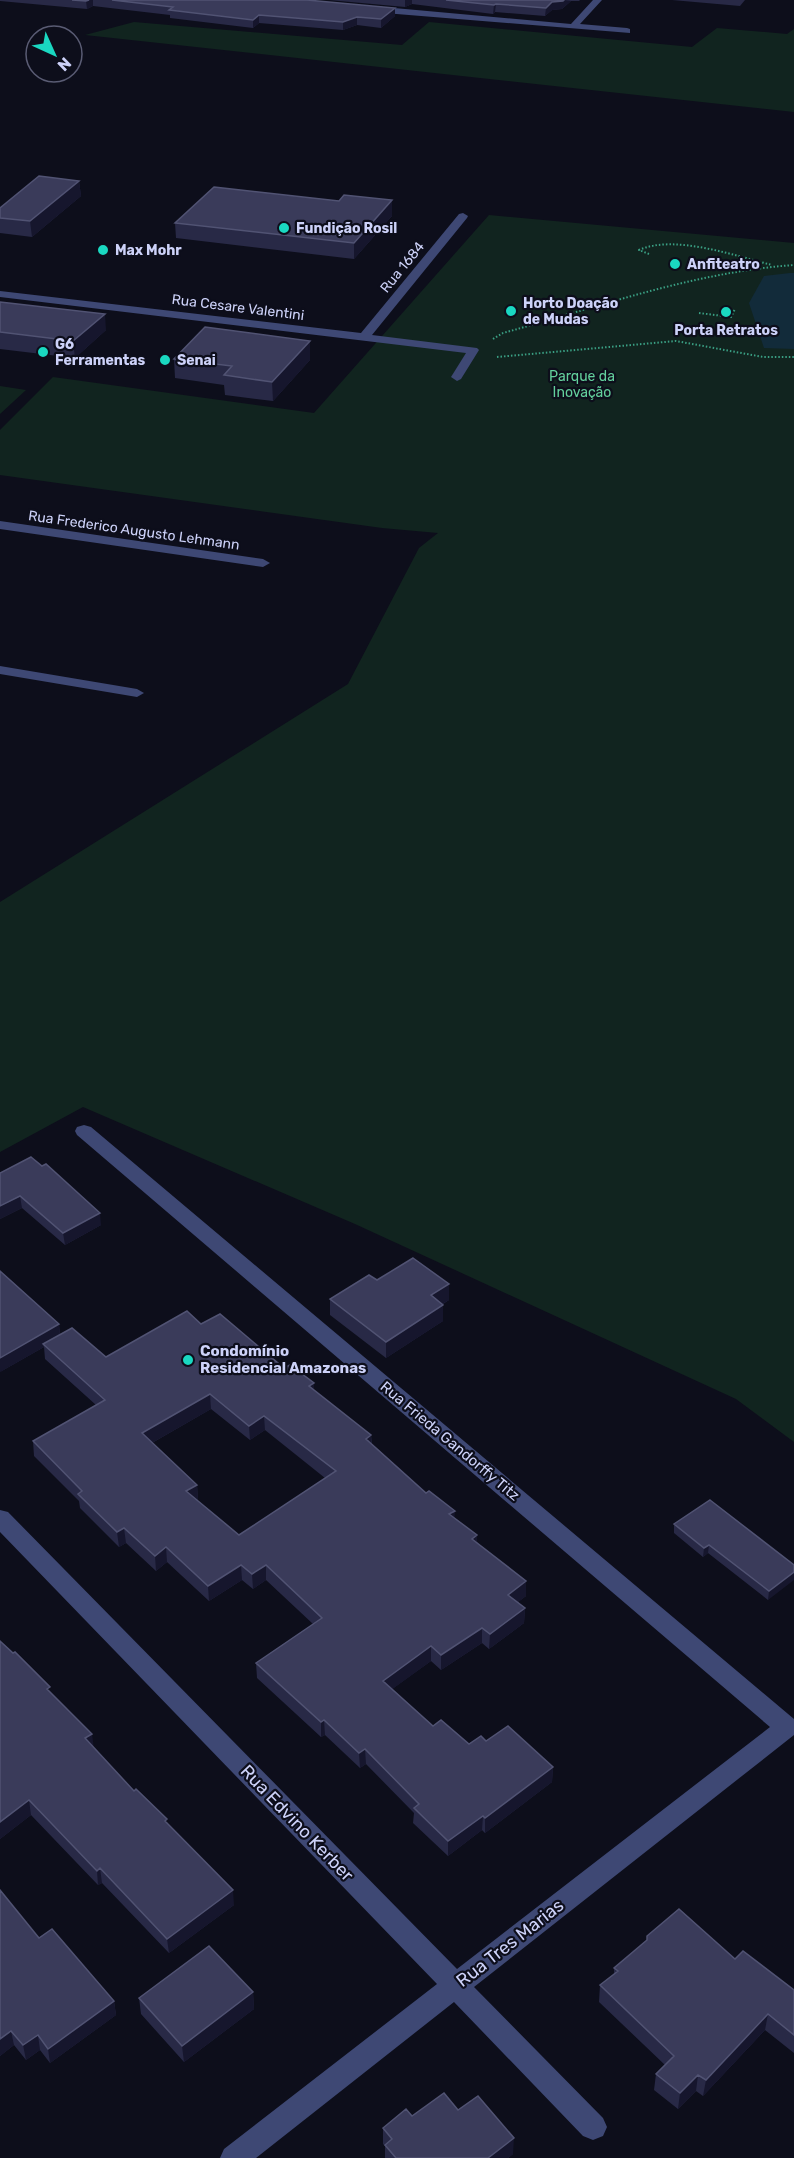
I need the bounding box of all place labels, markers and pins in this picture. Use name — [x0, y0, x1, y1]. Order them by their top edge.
place label: Fundição Rosil — [296, 220, 397, 237]
marker: Fundição Rosil — [277, 221, 291, 235]
place label: Max Mohr — [115, 242, 182, 259]
marker: Max Mohr — [96, 243, 110, 257]
place label: Anfiteatro — [687, 256, 760, 273]
marker: Anfiteatro — [668, 257, 682, 271]
place label: Horto Doação de Mudas — [523, 295, 618, 328]
marker: Horto Doação de Mudas — [504, 304, 518, 318]
marker: Porta Retratos — [719, 305, 733, 319]
place label: Porta Retratos — [674, 322, 778, 339]
place label: G6 Ferramentas — [55, 336, 146, 369]
marker: G6 Ferramentas — [36, 345, 50, 359]
place label: Senai — [177, 352, 216, 369]
marker: Senai — [158, 353, 172, 367]
place label: Condomínio Residencial Amazonas — [200, 1342, 366, 1377]
marker: Condomínio Residencial Amazonas — [181, 1353, 195, 1367]

